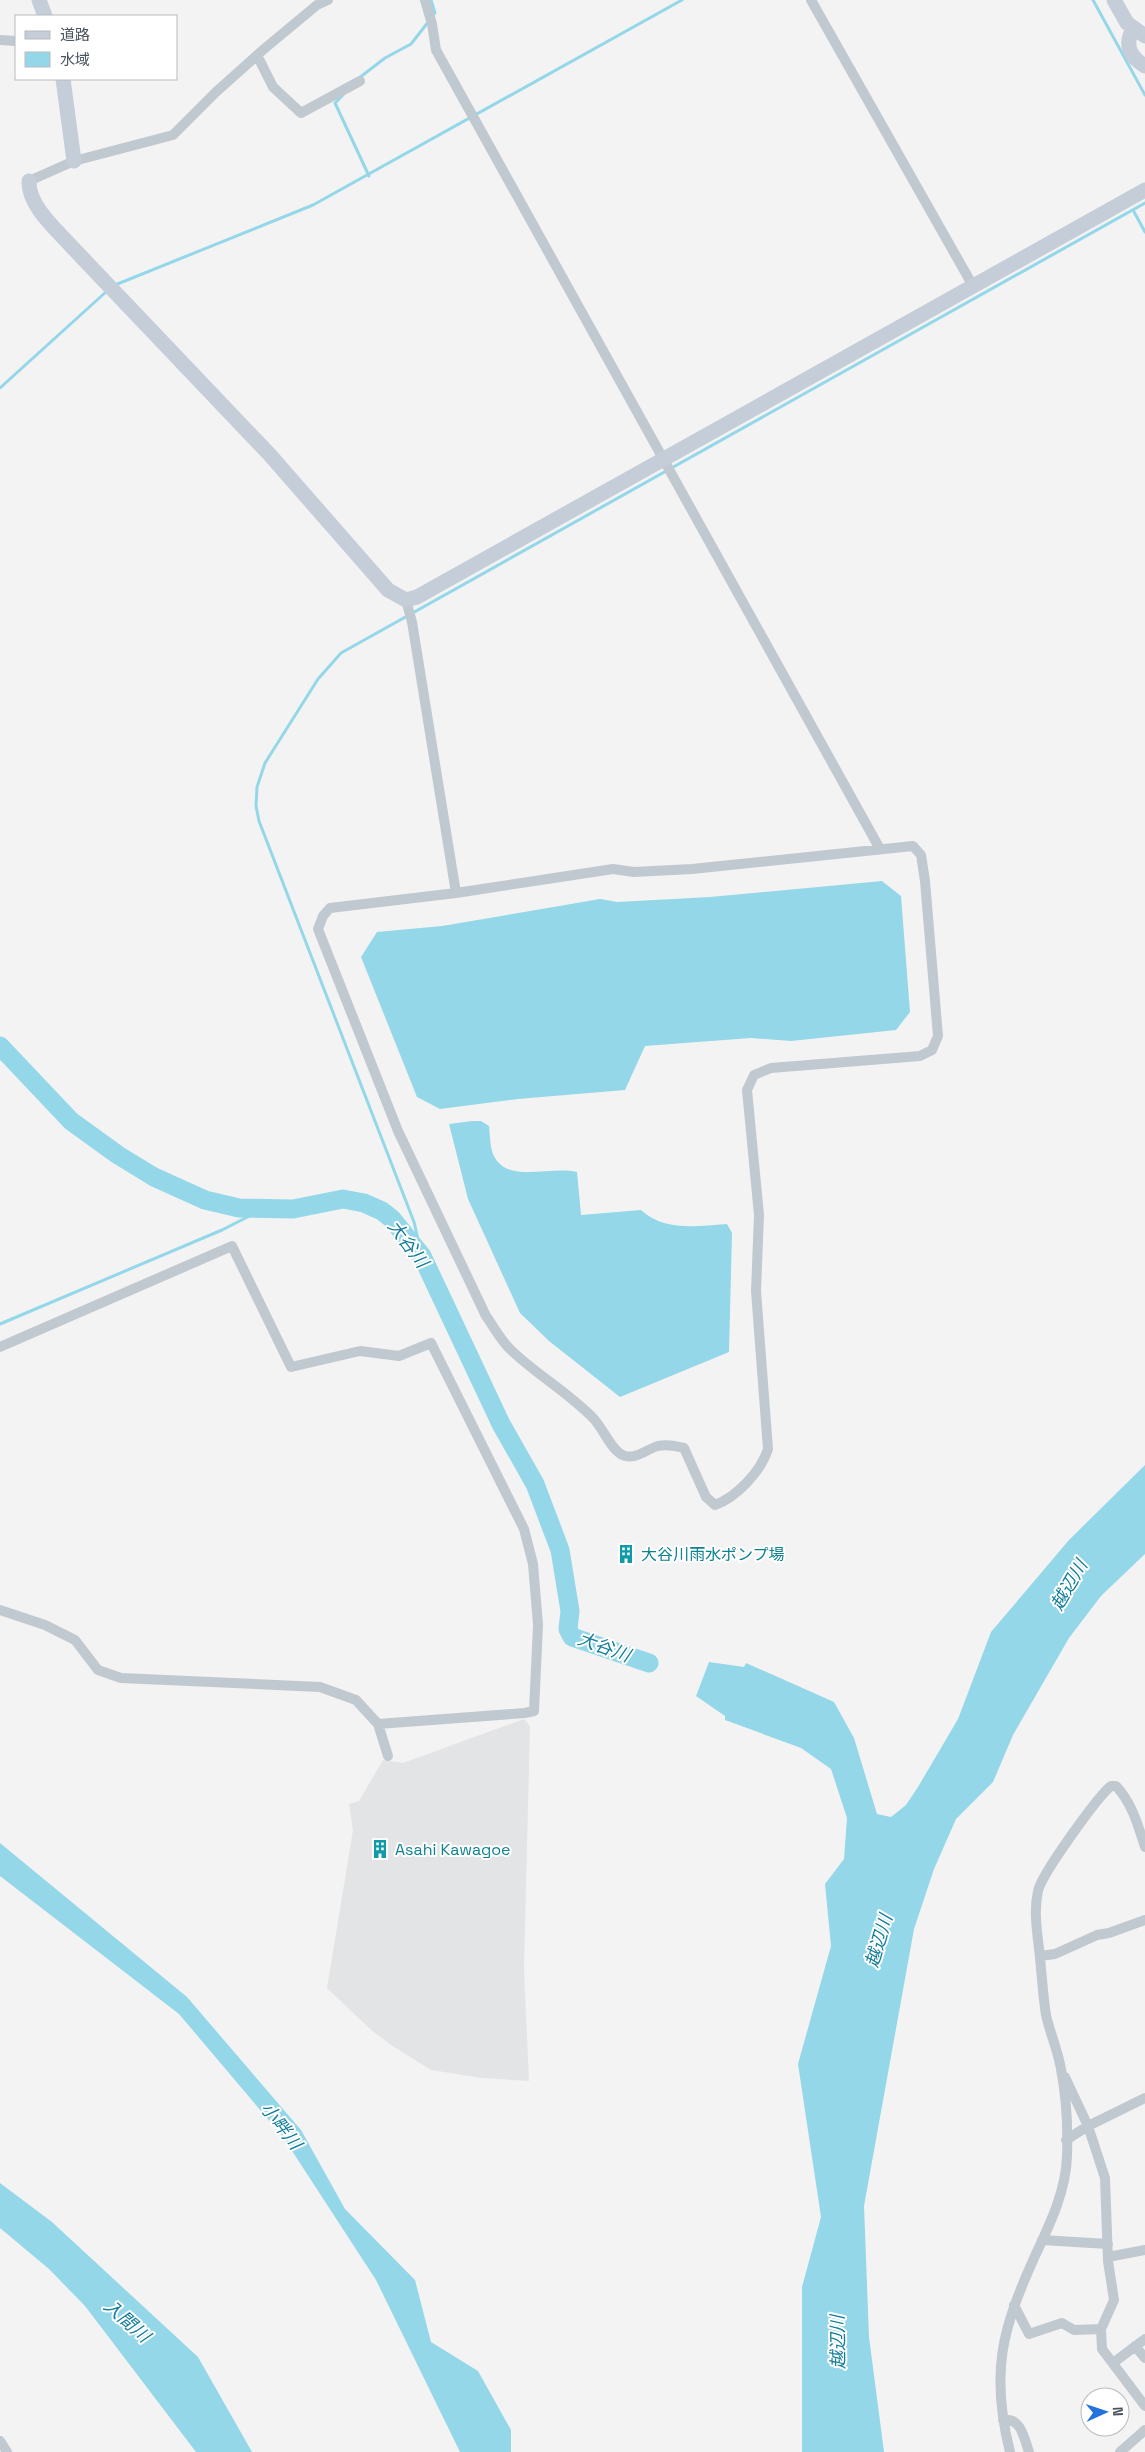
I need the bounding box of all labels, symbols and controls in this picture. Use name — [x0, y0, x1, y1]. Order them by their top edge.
legend — [15, 15, 178, 80]
text: 道路 — [60, 25, 90, 44]
text: 水域 — [60, 50, 90, 69]
water label: 大谷川 — [383, 1215, 435, 1274]
building icon: 大谷川雨水ポンプ場 — [615, 1543, 637, 1565]
place label: 大谷川雨水ポンプ場 — [641, 1544, 785, 1565]
water label: 越辺川 — [1045, 1554, 1093, 1614]
water label: 大谷川 — [575, 1626, 635, 1667]
building icon: Asahi Kawagoe — [369, 1838, 391, 1860]
place label: Asahi Kawagoe — [395, 1839, 511, 1860]
water label: 越辺川 — [860, 1910, 898, 1970]
water label: 小畔川 — [256, 2097, 308, 2156]
water label: 入間川 — [99, 2294, 157, 2348]
water label: 越辺川 — [825, 2313, 849, 2369]
north arrow — [1080, 2387, 1130, 2437]
text: N — [1109, 2406, 1127, 2416]

